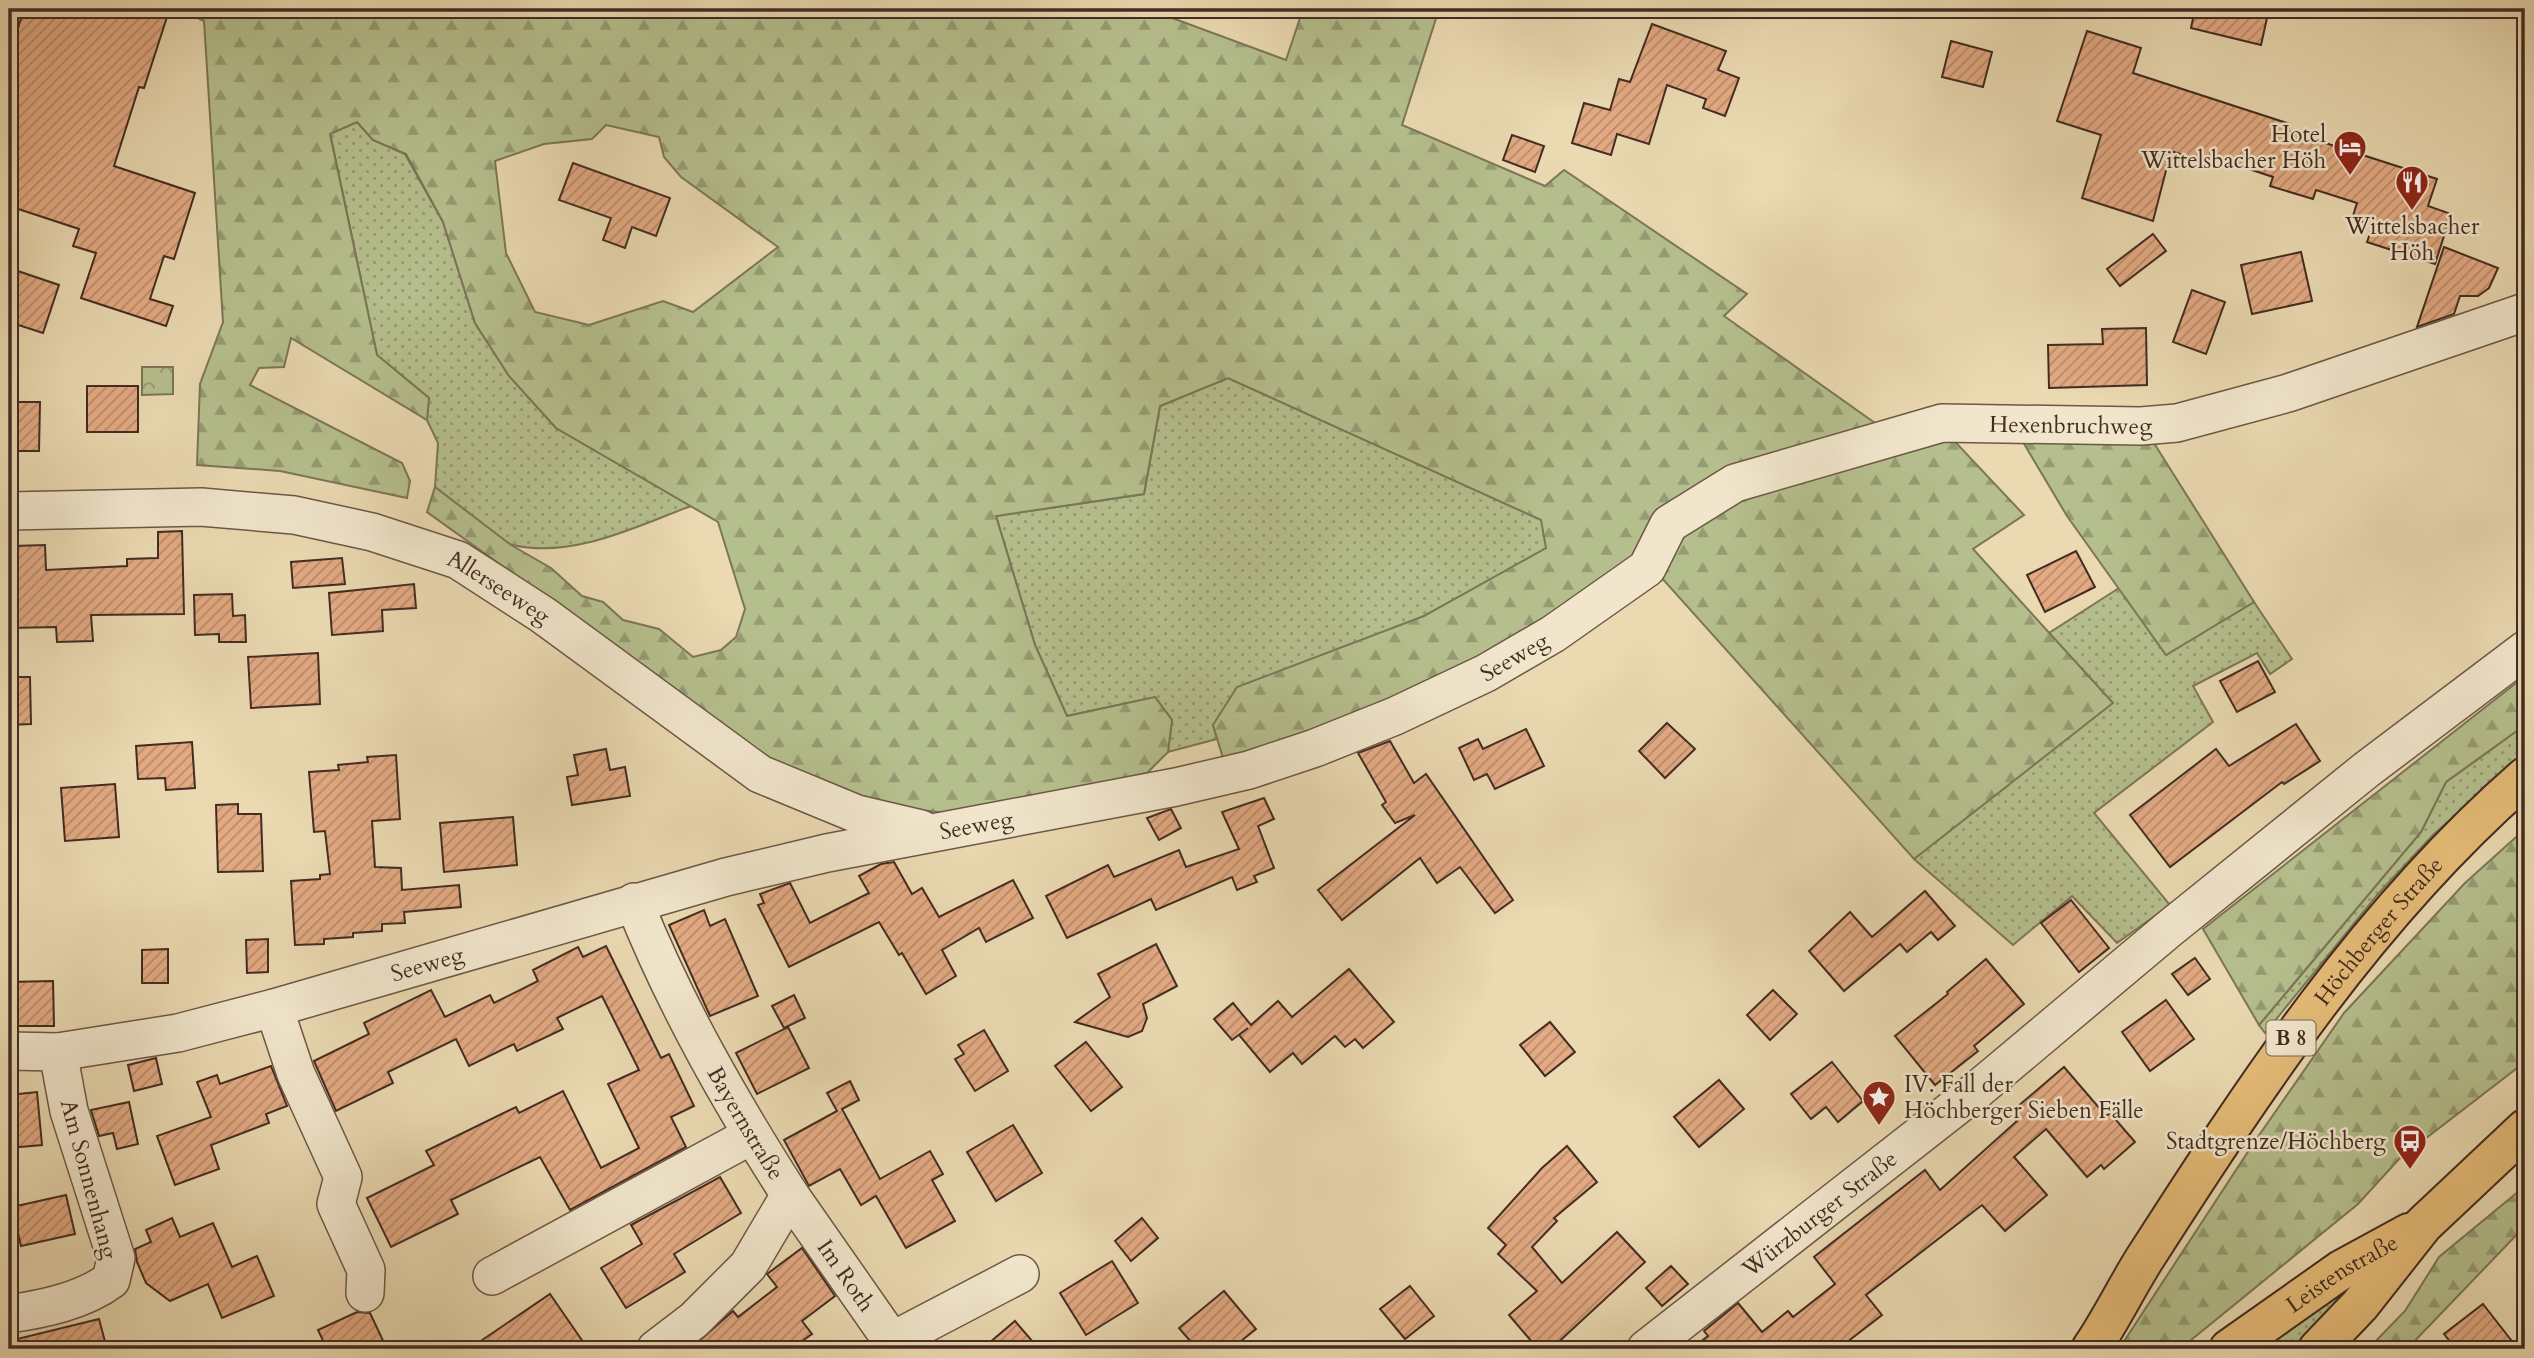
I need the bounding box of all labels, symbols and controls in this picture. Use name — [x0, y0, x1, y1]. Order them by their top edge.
place label: Hotel Wittelsbacher Höh — [2140, 119, 2326, 176]
hotel icon: Hotel Wittelsbacher Höh — [2331, 128, 2369, 177]
restaurant icon: Wittelsbacher Höh — [2393, 163, 2431, 212]
place label: Wittelsbacher Höh — [2344, 211, 2480, 268]
street label: Hexenbruchweg — [1989, 408, 2153, 442]
street label: Allerseeweg — [443, 542, 556, 631]
street label: Seeweg — [1474, 625, 1554, 689]
street label: Seeweg — [937, 803, 1016, 847]
street label: Höchberger Straße — [2307, 850, 2450, 1012]
street label: Seeweg — [387, 938, 467, 989]
road number: B 8 — [2266, 1020, 2316, 1056]
street label: Bayernstraße — [700, 1061, 792, 1186]
place label: IV. Fall der Höchberger Sieben Fälle — [1904, 1069, 2144, 1126]
place icon: IV. Fall der Höchberger Sieben Fälle — [1860, 1078, 1898, 1127]
street label: Am Sonnenhang — [53, 1096, 125, 1262]
bus stop icon: Stadtgrenze/Höchberg — [2391, 1122, 2429, 1171]
place label: Stadtgrenze/Höchberg — [2166, 1126, 2386, 1157]
street label: Würzburger Straße — [1734, 1143, 1903, 1285]
street label: Leistenstraße — [2279, 1227, 2403, 1320]
street label: Im Roth — [810, 1233, 882, 1318]

